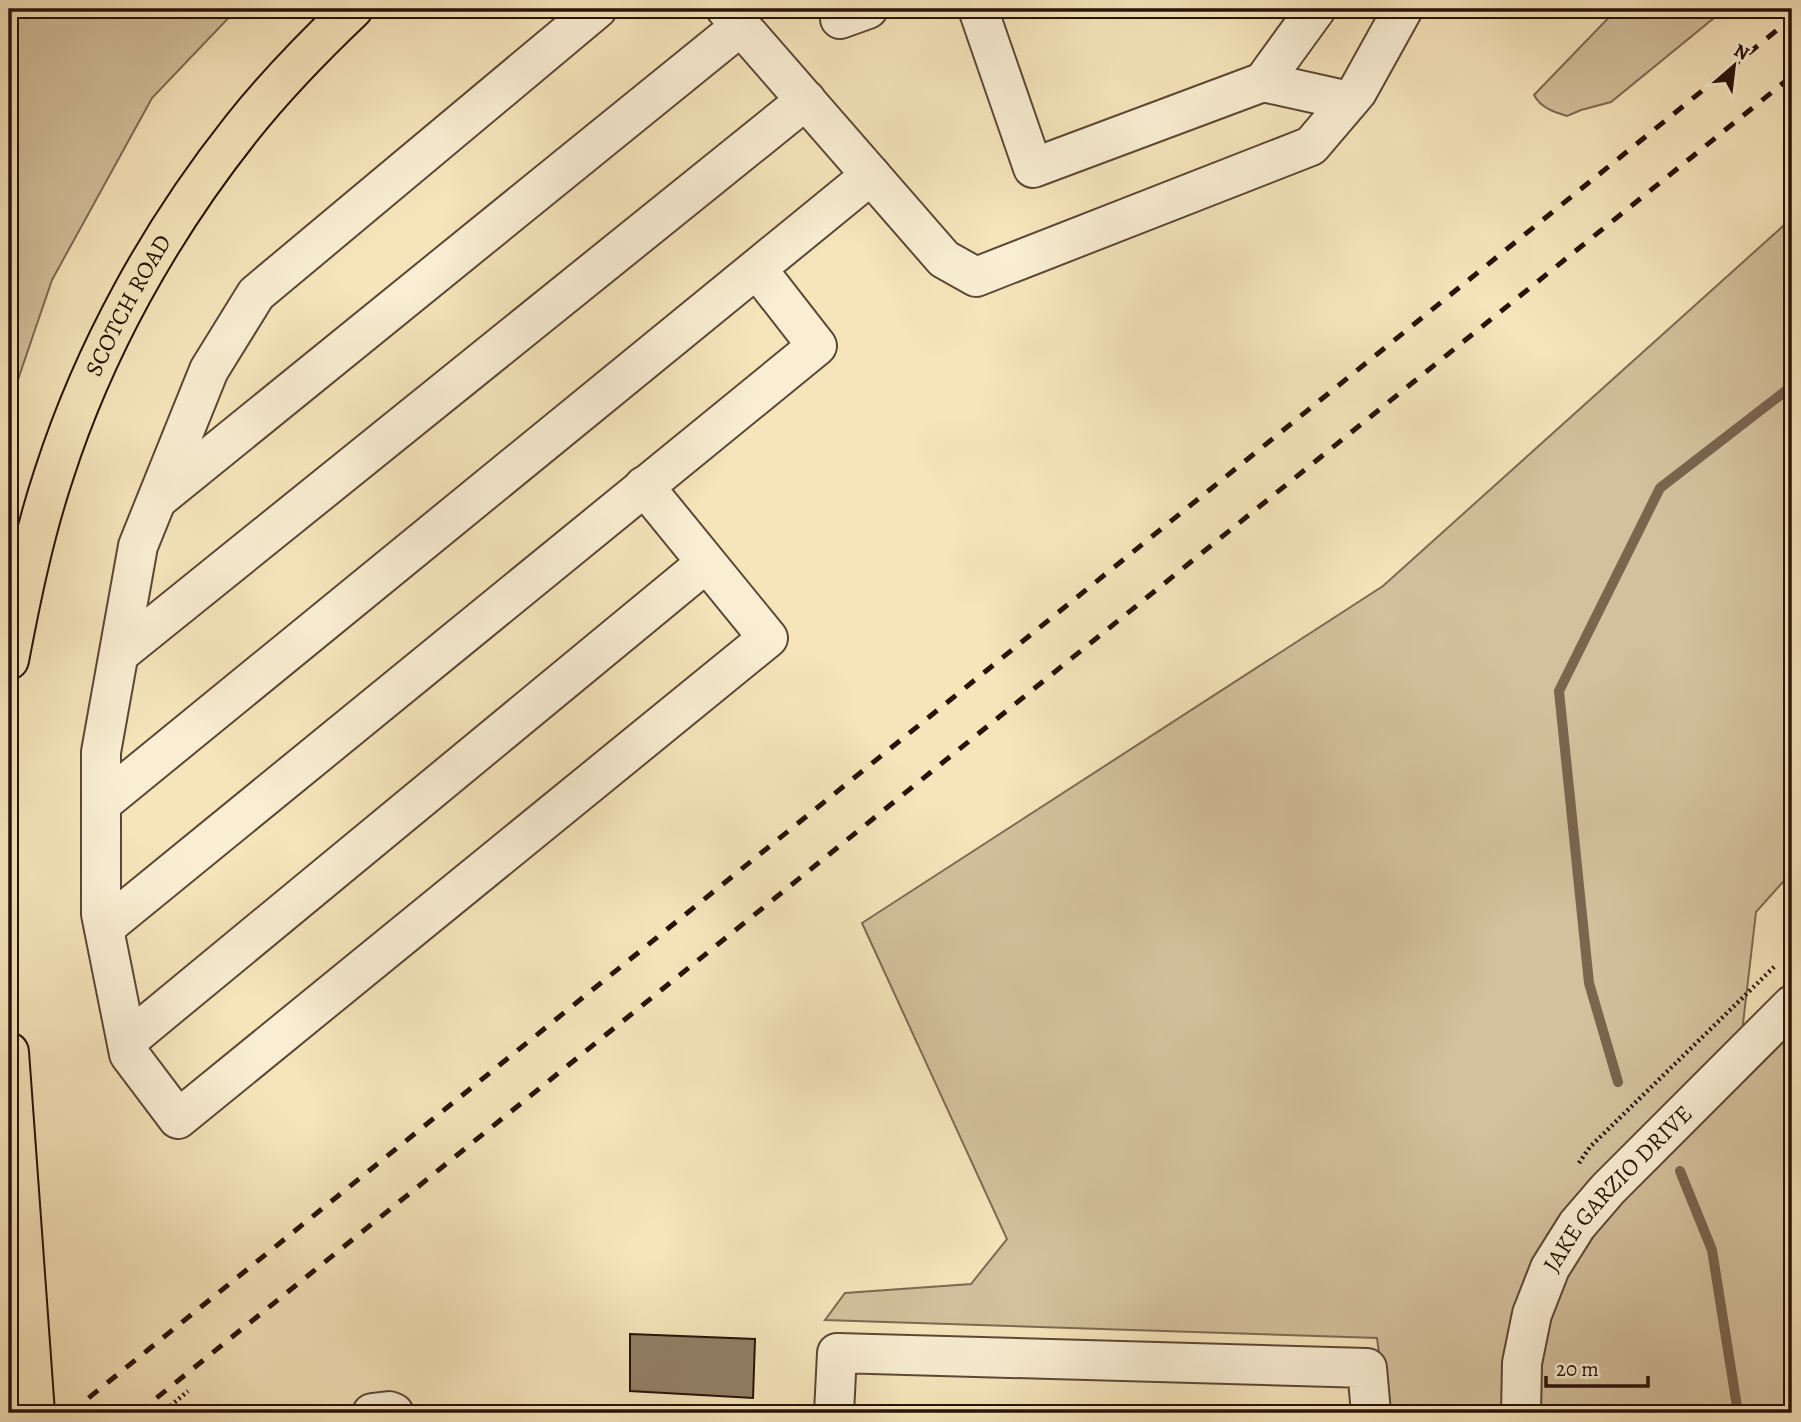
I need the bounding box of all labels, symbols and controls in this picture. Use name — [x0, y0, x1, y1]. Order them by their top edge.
north arrow — [1700, 32, 1770, 102]
text: N — [1729, 37, 1754, 67]
street label: SCOTCH ROAD — [77, 228, 179, 381]
street label: JAKE GARZIO DRIVE — [1535, 1098, 1699, 1278]
scale bar — [1546, 1345, 1647, 1389]
text: 20 m — [1556, 1355, 1599, 1383]

